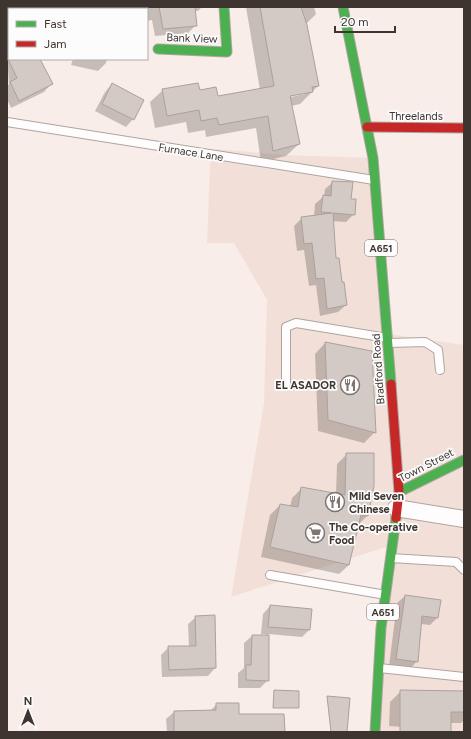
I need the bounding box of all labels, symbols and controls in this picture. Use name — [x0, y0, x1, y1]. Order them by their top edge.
legend — [8, 8, 148, 60]
scale bar — [335, 8, 395, 34]
text: 20 m — [341, 15, 369, 29]
text: Fast — [44, 17, 67, 31]
street label: Bank View — [166, 31, 218, 46]
text: Jam — [44, 37, 67, 51]
street label: Threelands — [389, 110, 443, 123]
street label: Furnace Lane — [157, 141, 224, 164]
road number: A651 — [365, 240, 397, 256]
street label: Bradford Road — [370, 333, 387, 405]
restaurant icon: EL ASADOR — [339, 374, 361, 396]
place label: EL ASADOR — [275, 379, 336, 392]
street label: Town Street — [397, 446, 456, 485]
place label: Mild Seven Chinese — [349, 490, 404, 516]
restaurant icon: Mild Seven Chinese — [324, 491, 346, 513]
place label: The Co-operative Food — [329, 521, 418, 547]
supermarket icon: The Co-operative Food — [304, 522, 326, 544]
road number: A651 — [367, 604, 399, 620]
north arrow — [8, 691, 48, 731]
text: N — [24, 695, 32, 708]

